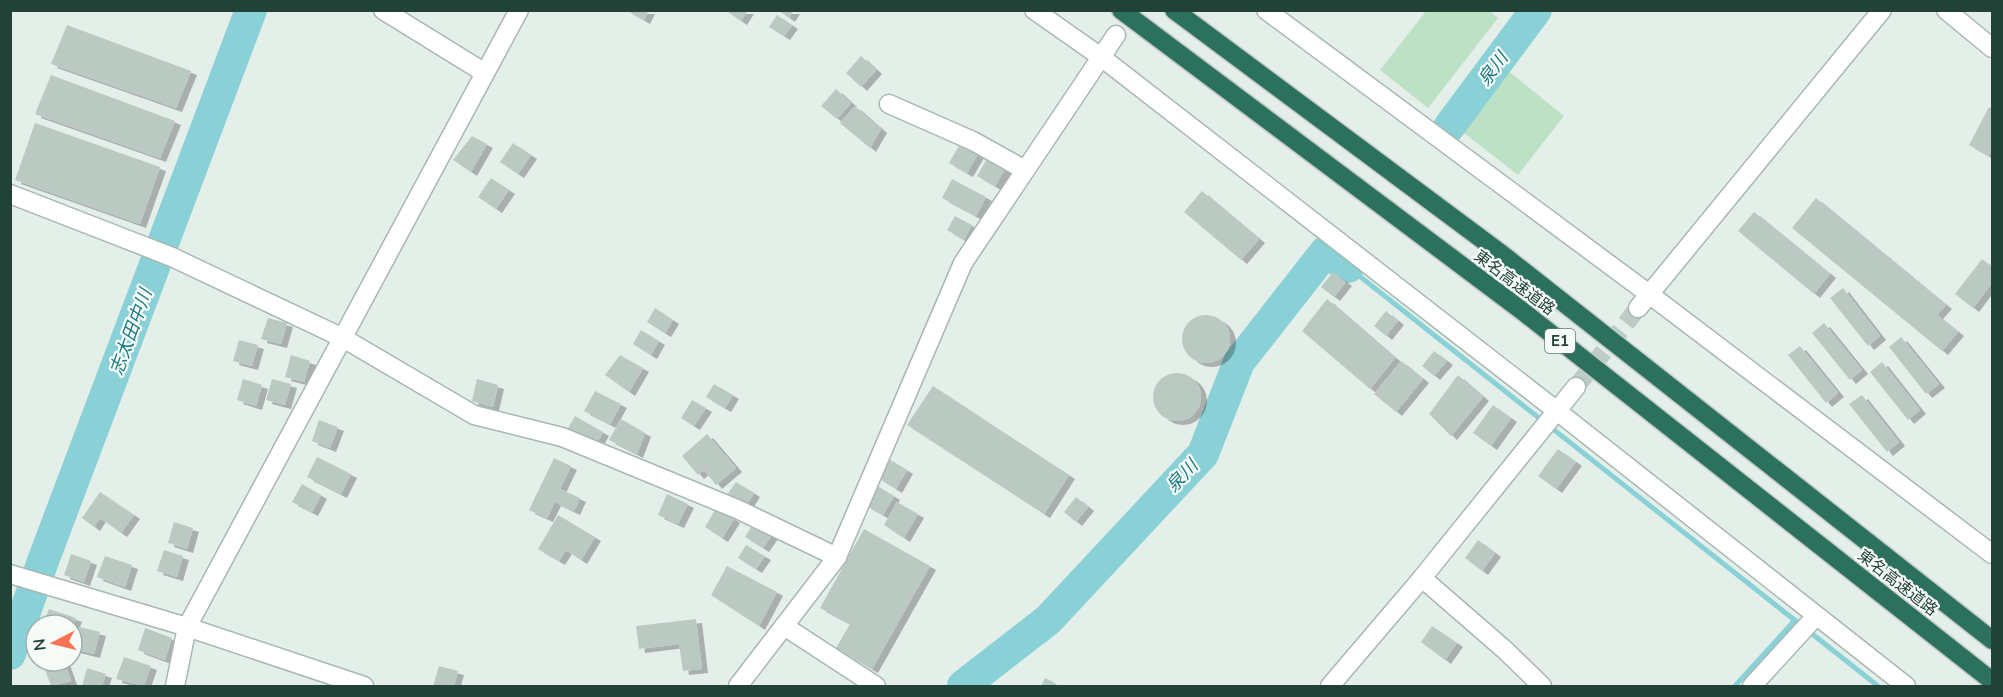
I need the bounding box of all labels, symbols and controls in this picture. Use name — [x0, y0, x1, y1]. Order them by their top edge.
water label: 泉川 — [1473, 46, 1515, 91]
street label: 東名高速道路 — [1469, 245, 1559, 320]
water label: 志太田中川 — [104, 284, 158, 378]
road number: E1 — [1545, 329, 1575, 353]
water label: 泉川 — [1161, 453, 1204, 497]
street label: 東名高速道路 — [1853, 545, 1942, 621]
north arrow — [24, 613, 84, 673]
text: N — [28, 637, 52, 652]

